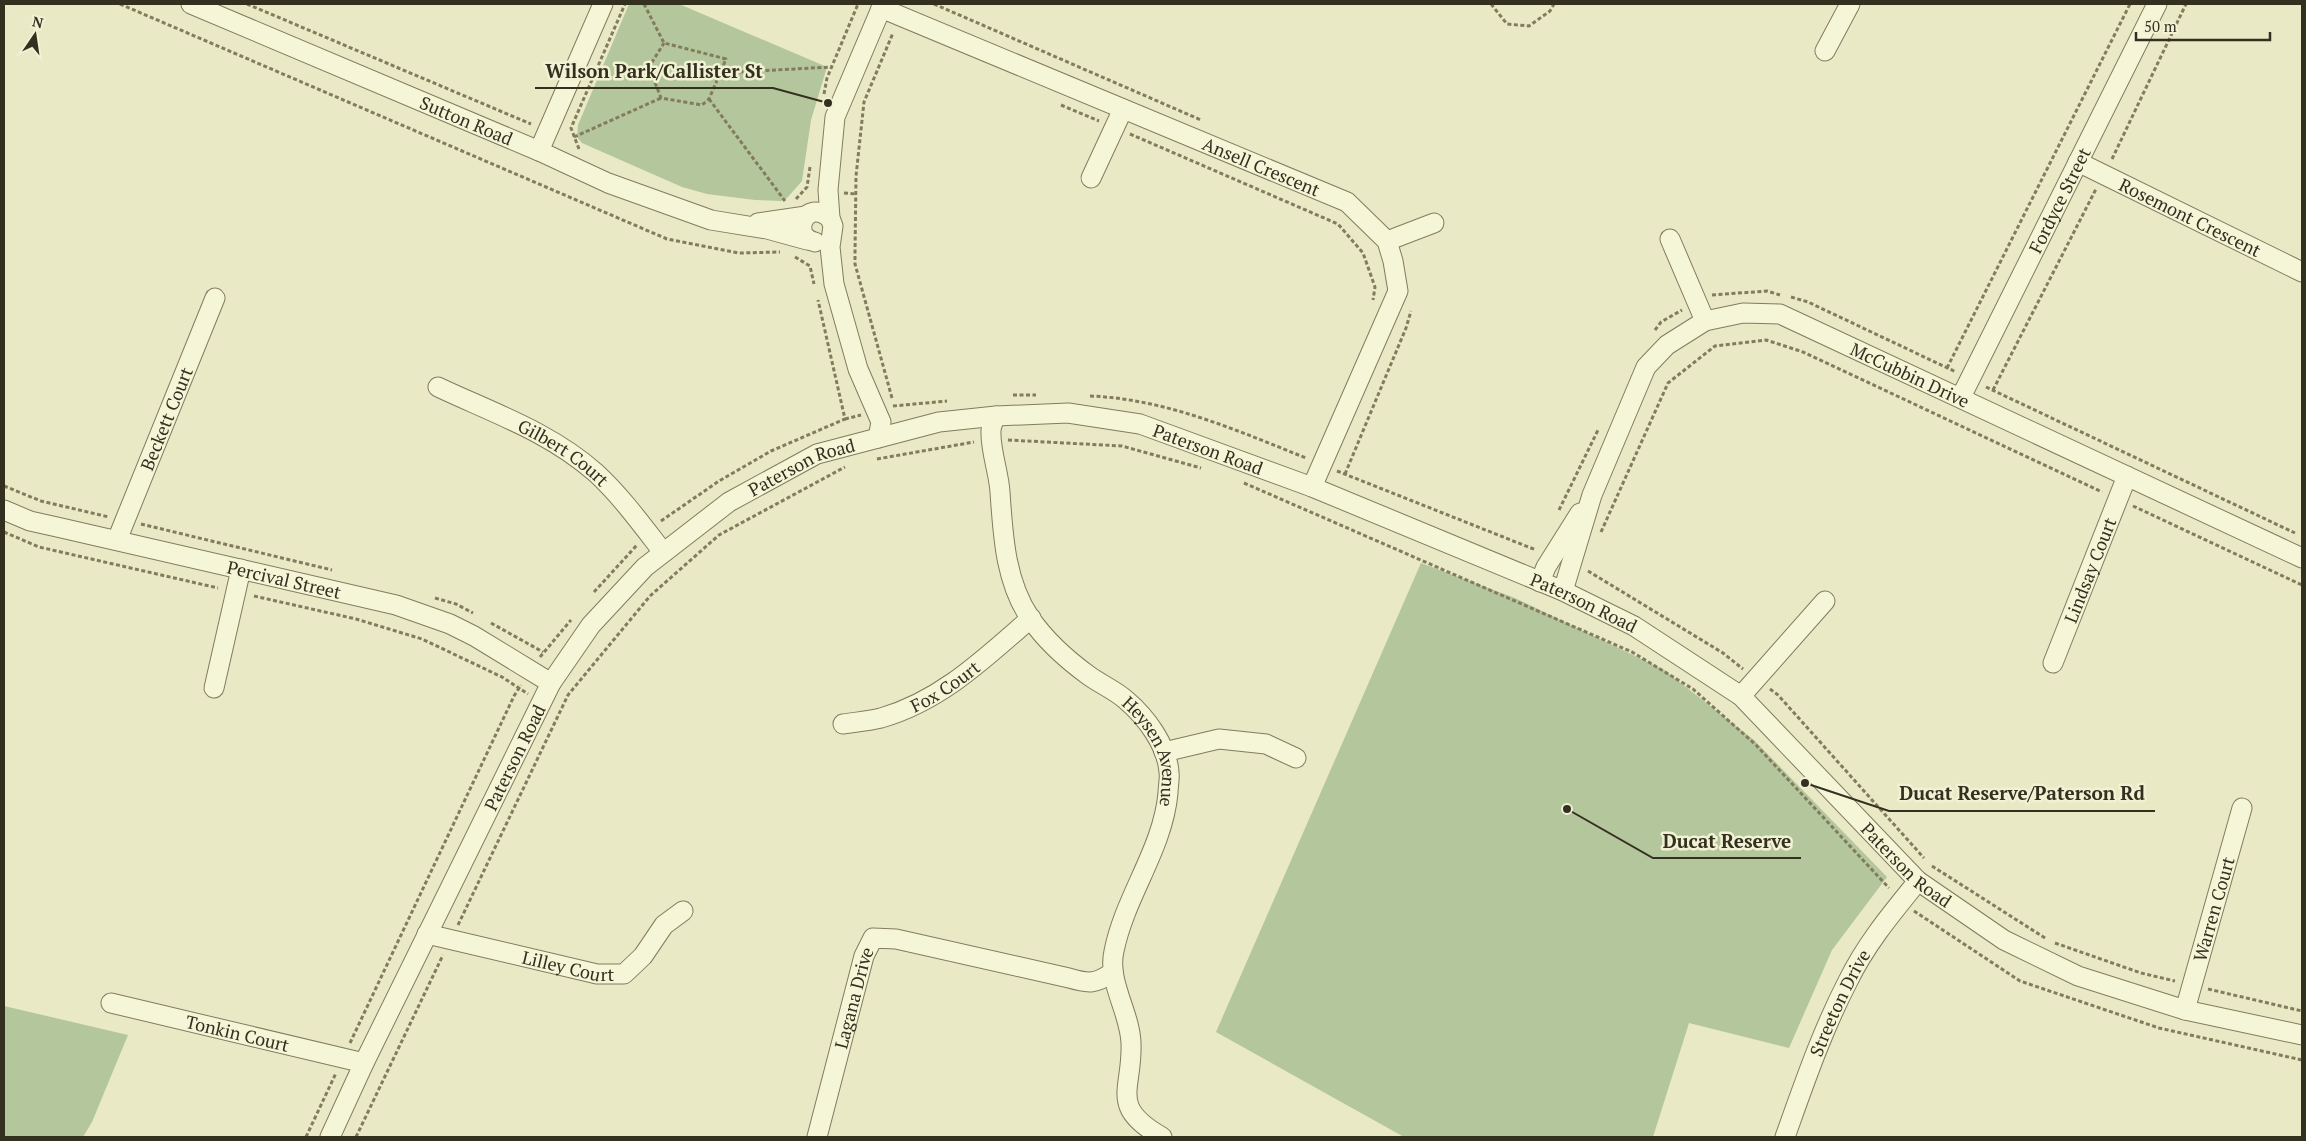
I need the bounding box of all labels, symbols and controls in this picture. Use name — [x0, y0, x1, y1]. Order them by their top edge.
north arrow — [10, 10, 60, 60]
scale bar — [2136, 10, 2270, 42]
text: N — [31, 11, 46, 32]
text: 50 m — [2144, 16, 2177, 36]
callout: Wilson Park/Callister St — [535, 54, 773, 88]
text: Wilson Park/Callister St — [545, 58, 763, 83]
street label: Sutton Road — [416, 90, 517, 151]
street label: Ansell Crescent — [1199, 131, 1324, 202]
street label: Fordyce Street — [2023, 143, 2096, 257]
street label: Rosemont Crescent — [2115, 172, 2265, 262]
street label: McCubbin Drive — [1847, 337, 1974, 413]
street label: Beckett Court — [134, 363, 198, 474]
street label: Gilbert Court — [514, 413, 615, 491]
street label: Paterson Road — [1150, 418, 1266, 480]
street label: Paterson Road — [744, 433, 857, 501]
street label: Lindsay Court — [2058, 513, 2122, 626]
street label: Percival Street — [225, 555, 344, 604]
street label: Paterson Road — [1527, 567, 1641, 638]
street label: Fox Court — [906, 655, 985, 718]
street label: Heysen Avenue — [1117, 690, 1182, 809]
street label: Paterson Road — [478, 700, 551, 815]
callout: Ducat Reserve/Paterson Rd — [1889, 777, 2155, 811]
text: Ducat Reserve/Paterson Rd — [1899, 780, 2145, 805]
street label: Paterson Road — [1856, 817, 1956, 913]
callout: Ducat Reserve — [1653, 824, 1801, 858]
text: Ducat Reserve — [1663, 828, 1791, 853]
street label: Warren Court — [2187, 853, 2240, 964]
street label: Lagana Drive — [828, 942, 879, 1051]
street label: Streeton Drive — [1804, 944, 1875, 1060]
street label: Lilley Court — [520, 945, 614, 986]
street label: Tonkin Court — [183, 1009, 292, 1057]

